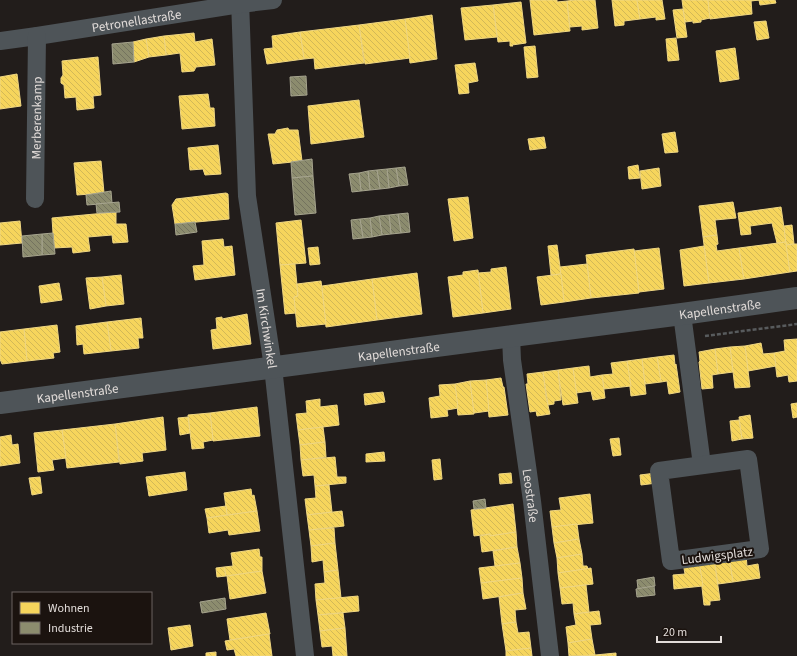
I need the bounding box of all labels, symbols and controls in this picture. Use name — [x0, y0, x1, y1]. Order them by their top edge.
street label: Petronellastraße — [91, 5, 183, 37]
street label: Merberenkamp — [27, 76, 47, 160]
street label: Im Kirchwinkel — [251, 287, 281, 370]
street label: Kapellenstraße — [678, 295, 762, 324]
street label: Kapellenstraße — [357, 338, 441, 366]
street label: Kapellenstraße — [35, 380, 119, 408]
street label: Leostraße — [518, 468, 542, 524]
street label: Ludwigsplatz — [680, 543, 754, 569]
legend — [12, 592, 152, 644]
text: Wohnen — [48, 600, 90, 617]
scale bar — [657, 618, 721, 644]
text: Industrie — [48, 620, 93, 637]
text: 20 m — [663, 624, 687, 641]

